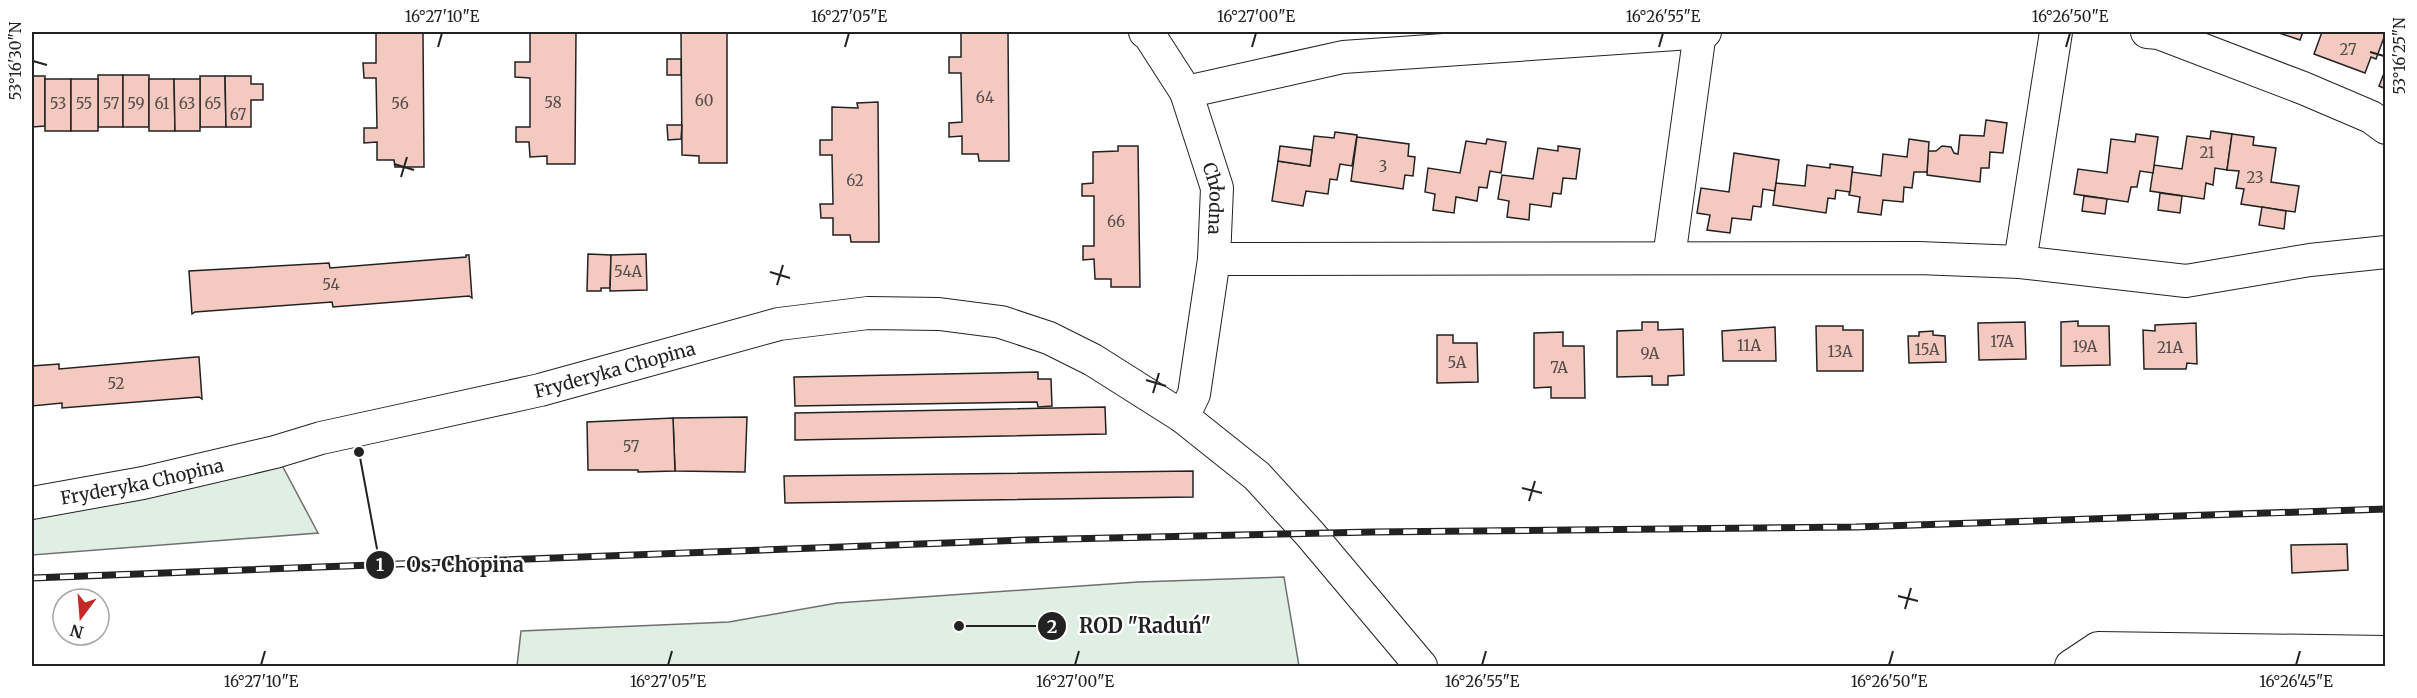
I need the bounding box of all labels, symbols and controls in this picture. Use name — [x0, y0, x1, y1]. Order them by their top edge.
text: 16°27'10"E — [405, 7, 480, 26]
text: 16°27'05"E — [811, 7, 888, 26]
text: 16°27'00"E — [1217, 7, 1295, 26]
text: 16°26'55"E — [1626, 7, 1701, 26]
text: 16°26'50"E — [2032, 7, 2109, 26]
text: 53°16'25"N — [2390, 17, 2409, 95]
text: 53°16'30"N — [6, 21, 25, 100]
house number: 27 — [2340, 40, 2357, 59]
house number: 64 — [976, 88, 994, 107]
house number: 60 — [695, 91, 713, 110]
house number: 58 — [544, 93, 562, 112]
house number: 53 — [50, 94, 66, 113]
house number: 55 — [76, 94, 92, 113]
house number: 57 — [103, 94, 120, 113]
house number: 59 — [127, 94, 145, 113]
house number: 61 — [155, 94, 170, 113]
house number: 63 — [179, 94, 195, 113]
house number: 65 — [204, 94, 222, 113]
house number: 56 — [391, 94, 409, 113]
house number: 67 — [230, 105, 247, 124]
house number: 21 — [2199, 143, 2215, 162]
house number: 3 — [1379, 157, 1387, 176]
street label: Chłodna — [1198, 159, 1229, 236]
house number: 23 — [2247, 168, 2263, 187]
house number: 62 — [846, 171, 864, 190]
house number: 66 — [1107, 212, 1125, 231]
house number: 54A — [614, 262, 642, 281]
house number: 54 — [322, 275, 340, 294]
house number: 17A — [1990, 332, 2014, 351]
street label: Fryderyka Chopina — [532, 336, 698, 402]
house number: 11A — [1737, 336, 1761, 355]
house number: 19A — [2073, 337, 2098, 356]
house number: 21A — [2157, 338, 2183, 357]
house number: 15A — [1914, 340, 1940, 359]
house number: 13A — [1827, 342, 1853, 361]
house number: 9A — [1641, 344, 1660, 363]
house number: 5A — [1448, 353, 1467, 372]
house number: 7A — [1550, 358, 1568, 377]
house number: 52 — [107, 374, 125, 393]
house number: 57 — [623, 437, 640, 456]
street label: Fryderyka Chopina — [58, 453, 226, 509]
callout: Os. Chopina — [365, 546, 536, 584]
text: Os. Chopina — [406, 552, 524, 577]
text: 1 — [376, 553, 384, 576]
north arrow — [51, 587, 111, 647]
callout: ROD "Raduń" — [1037, 607, 1223, 645]
text: ROD "Raduń" — [1079, 613, 1211, 638]
text: 2 — [1047, 615, 1057, 638]
text: N — [68, 620, 86, 643]
text: 16°27'10"E — [224, 672, 299, 691]
text: 16°27'05"E — [630, 672, 707, 691]
text: 16°27'00"E — [1036, 672, 1114, 691]
text: 16°26'55"E — [1445, 672, 1520, 691]
text: 16°26'50"E — [1851, 672, 1928, 691]
text: 16°26'45"E — [2259, 672, 2333, 691]

